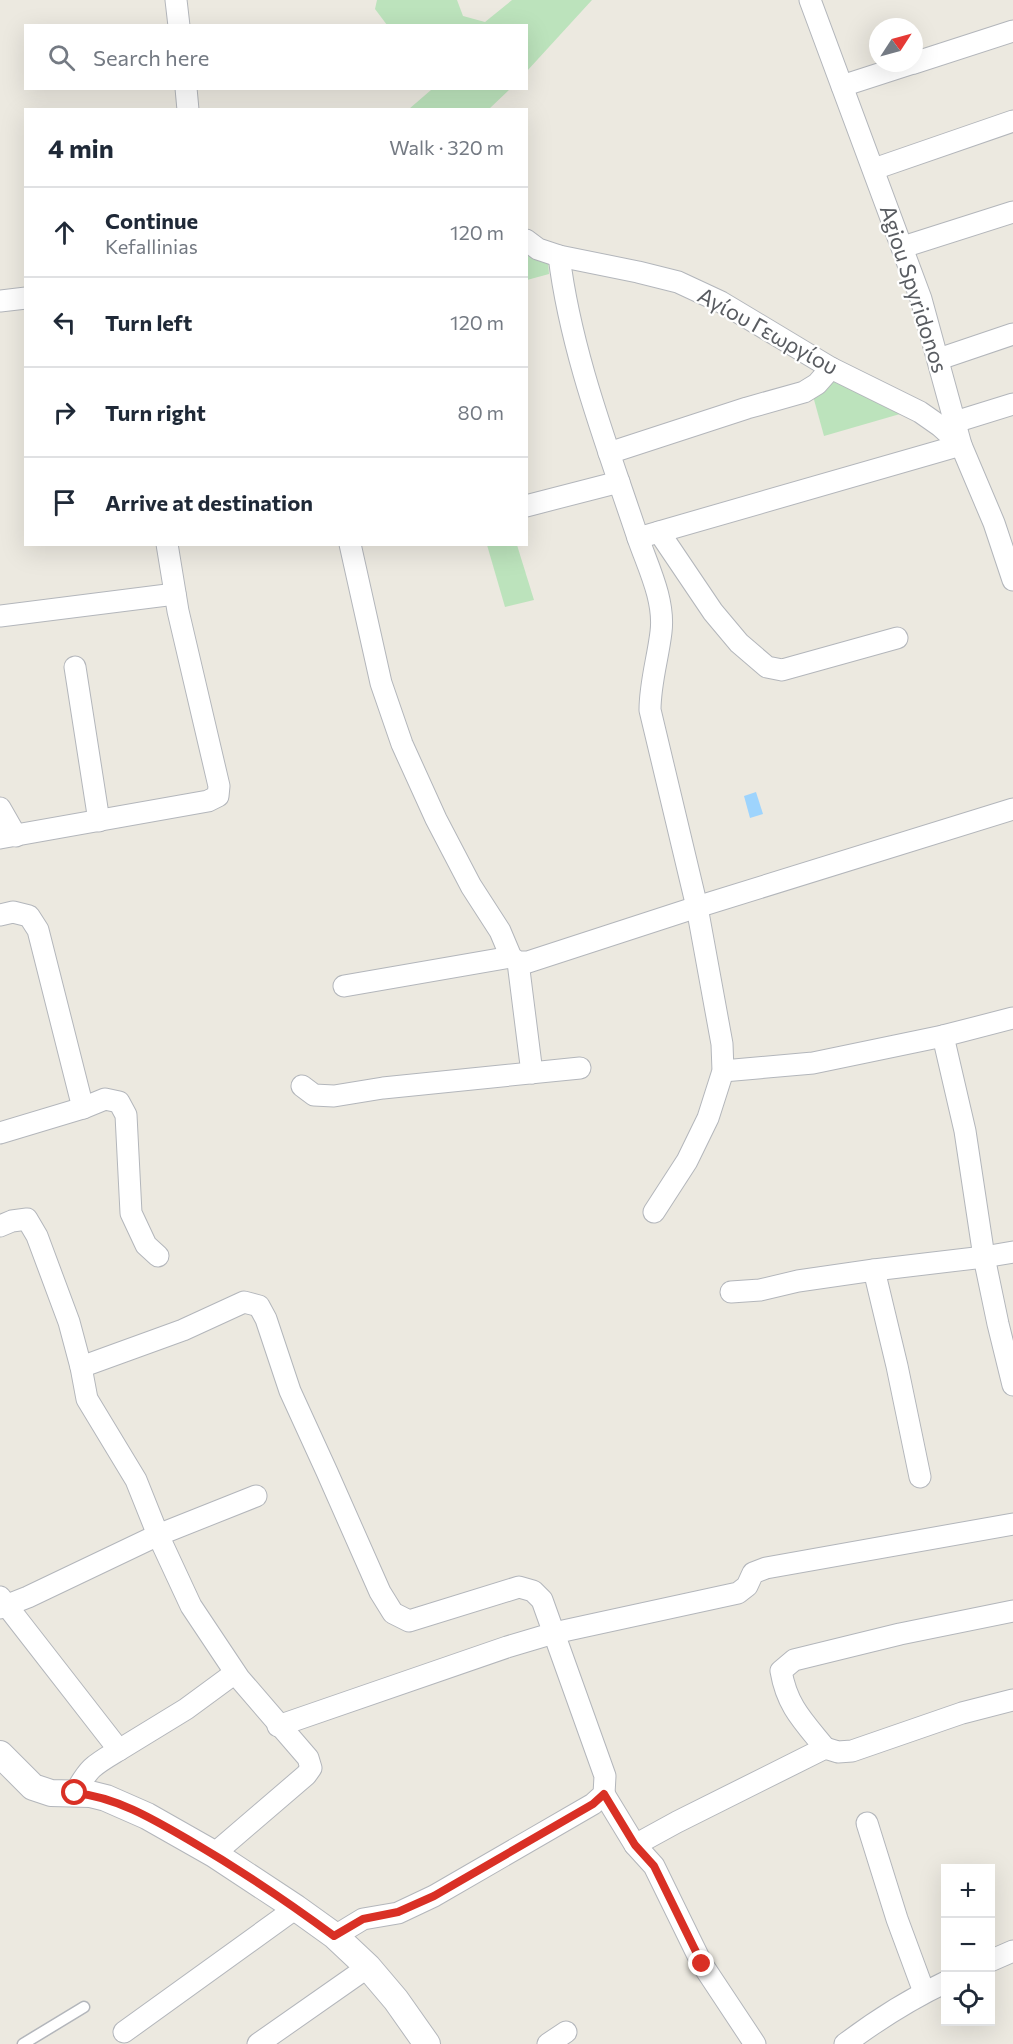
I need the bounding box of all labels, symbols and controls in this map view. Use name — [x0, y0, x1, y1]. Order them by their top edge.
north arrow — [869, 18, 923, 72]
search box — [24, 24, 528, 90]
icon: search — [45, 41, 78, 74]
text: Search here — [93, 44, 209, 71]
text: 4 min — [48, 132, 114, 163]
text: Walk · 320 m — [389, 135, 504, 159]
street label: Agiou Spyridonos — [875, 202, 954, 376]
text: Continue — [105, 207, 198, 234]
icon: ahead — [48, 216, 81, 249]
text: 120 m — [450, 220, 504, 244]
text: Kefallinias — [105, 234, 198, 258]
street label: Αγίου Γεωργίου — [693, 281, 843, 380]
icon: left — [48, 306, 81, 339]
text: Turn left — [105, 309, 192, 336]
text: 120 m — [450, 310, 504, 334]
icon: right — [48, 396, 81, 429]
text: Turn right — [105, 399, 206, 426]
text: 80 m — [458, 400, 504, 424]
icon: arrive — [48, 486, 81, 519]
text: Arrive at destination — [105, 489, 313, 516]
route start — [61, 1779, 87, 1805]
map controls — [941, 1864, 995, 2026]
button: + — [941, 1864, 995, 1918]
button: − — [941, 1918, 995, 1972]
route end — [688, 1950, 714, 1976]
button: locate — [941, 1972, 995, 2026]

